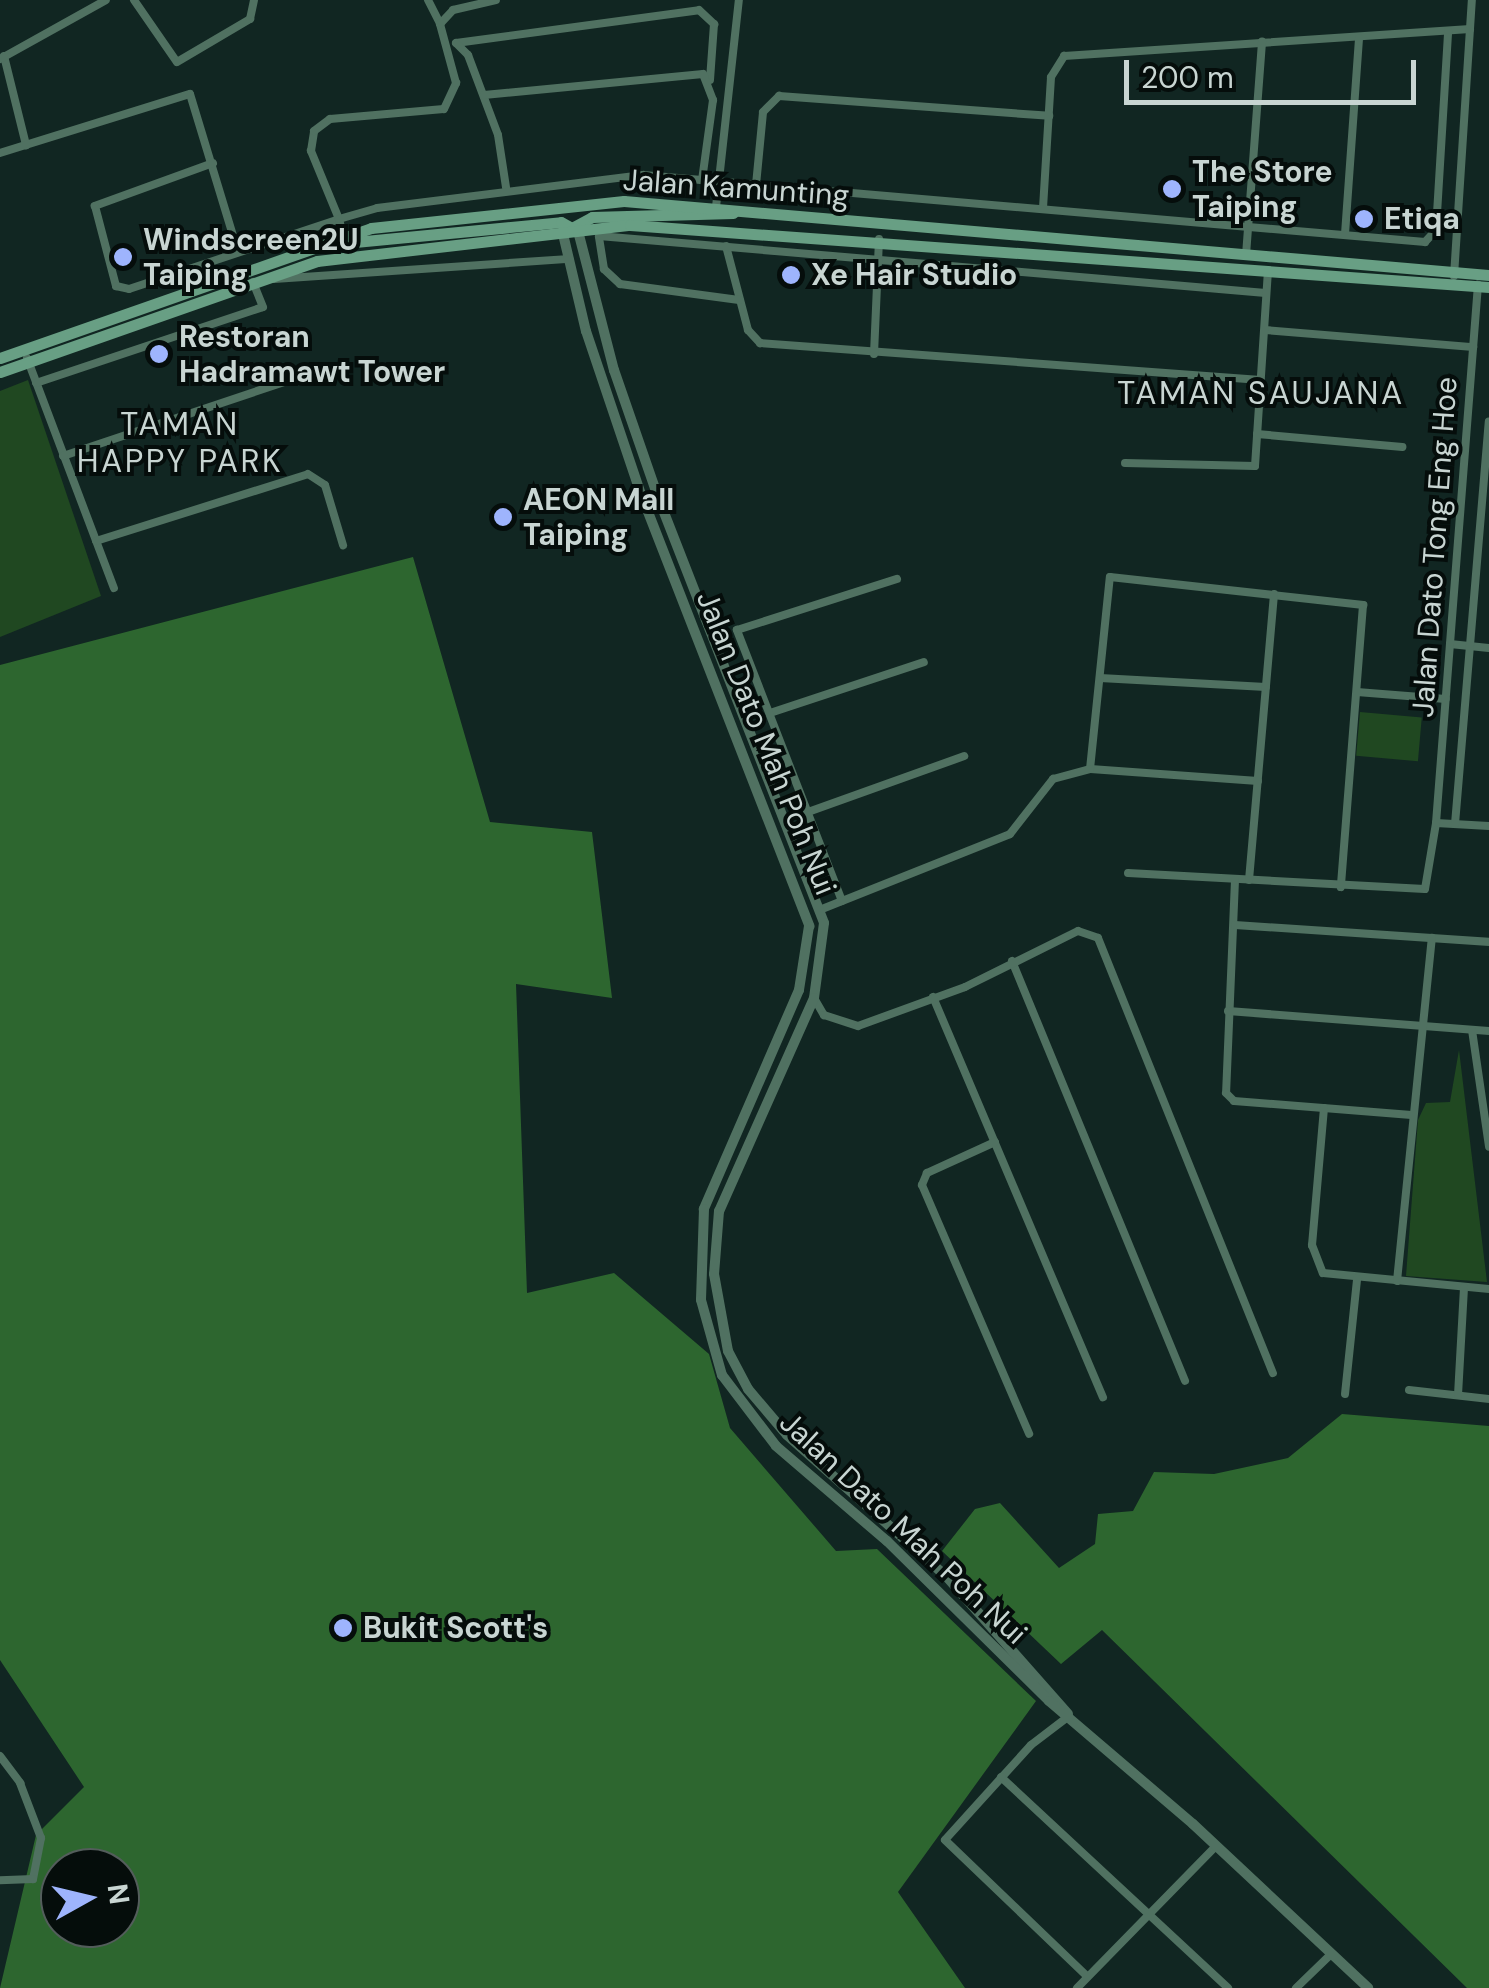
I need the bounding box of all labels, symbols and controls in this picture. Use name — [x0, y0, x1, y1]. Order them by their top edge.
scale bar — [1129, 40, 1422, 102]
text: 200 m — [1141, 58, 1234, 97]
place label: The Store Taiping — [1192, 154, 1333, 224]
street label: Jalan Kamunting — [622, 162, 850, 214]
marker: The Store Taiping — [1161, 178, 1183, 200]
place label: Etiqa — [1384, 201, 1460, 237]
marker: Etiqa — [1353, 208, 1375, 230]
place label: Windscreen2U Taiping — [143, 222, 359, 292]
marker: Windscreen2U Taiping — [112, 246, 134, 268]
place label: Xe Hair Studio — [811, 257, 1017, 293]
marker: Xe Hair Studio — [780, 264, 802, 286]
place label: Restoran Hadramawt Tower — [179, 319, 445, 390]
marker: Restoran Hadramawt Tower — [148, 343, 170, 365]
district label: TAMAN SAUJANA — [1117, 374, 1405, 412]
street label: Jalan Dato Tong Eng Hoe — [1405, 376, 1465, 718]
district label: TAMAN HAPPY PARK — [77, 406, 283, 481]
place label: AEON Mall Taiping — [523, 482, 674, 552]
marker: AEON Mall Taiping — [492, 506, 514, 528]
street label: Jalan Dato Mah Poh Nui — [689, 586, 843, 900]
street label: Jalan Dato Mah Poh Nui — [772, 1404, 1034, 1652]
place label: Bukit Scott's — [363, 1610, 548, 1646]
marker: Bukit Scott's — [332, 1617, 354, 1639]
north arrow — [40, 1848, 140, 1948]
text: N — [98, 1881, 138, 1907]

